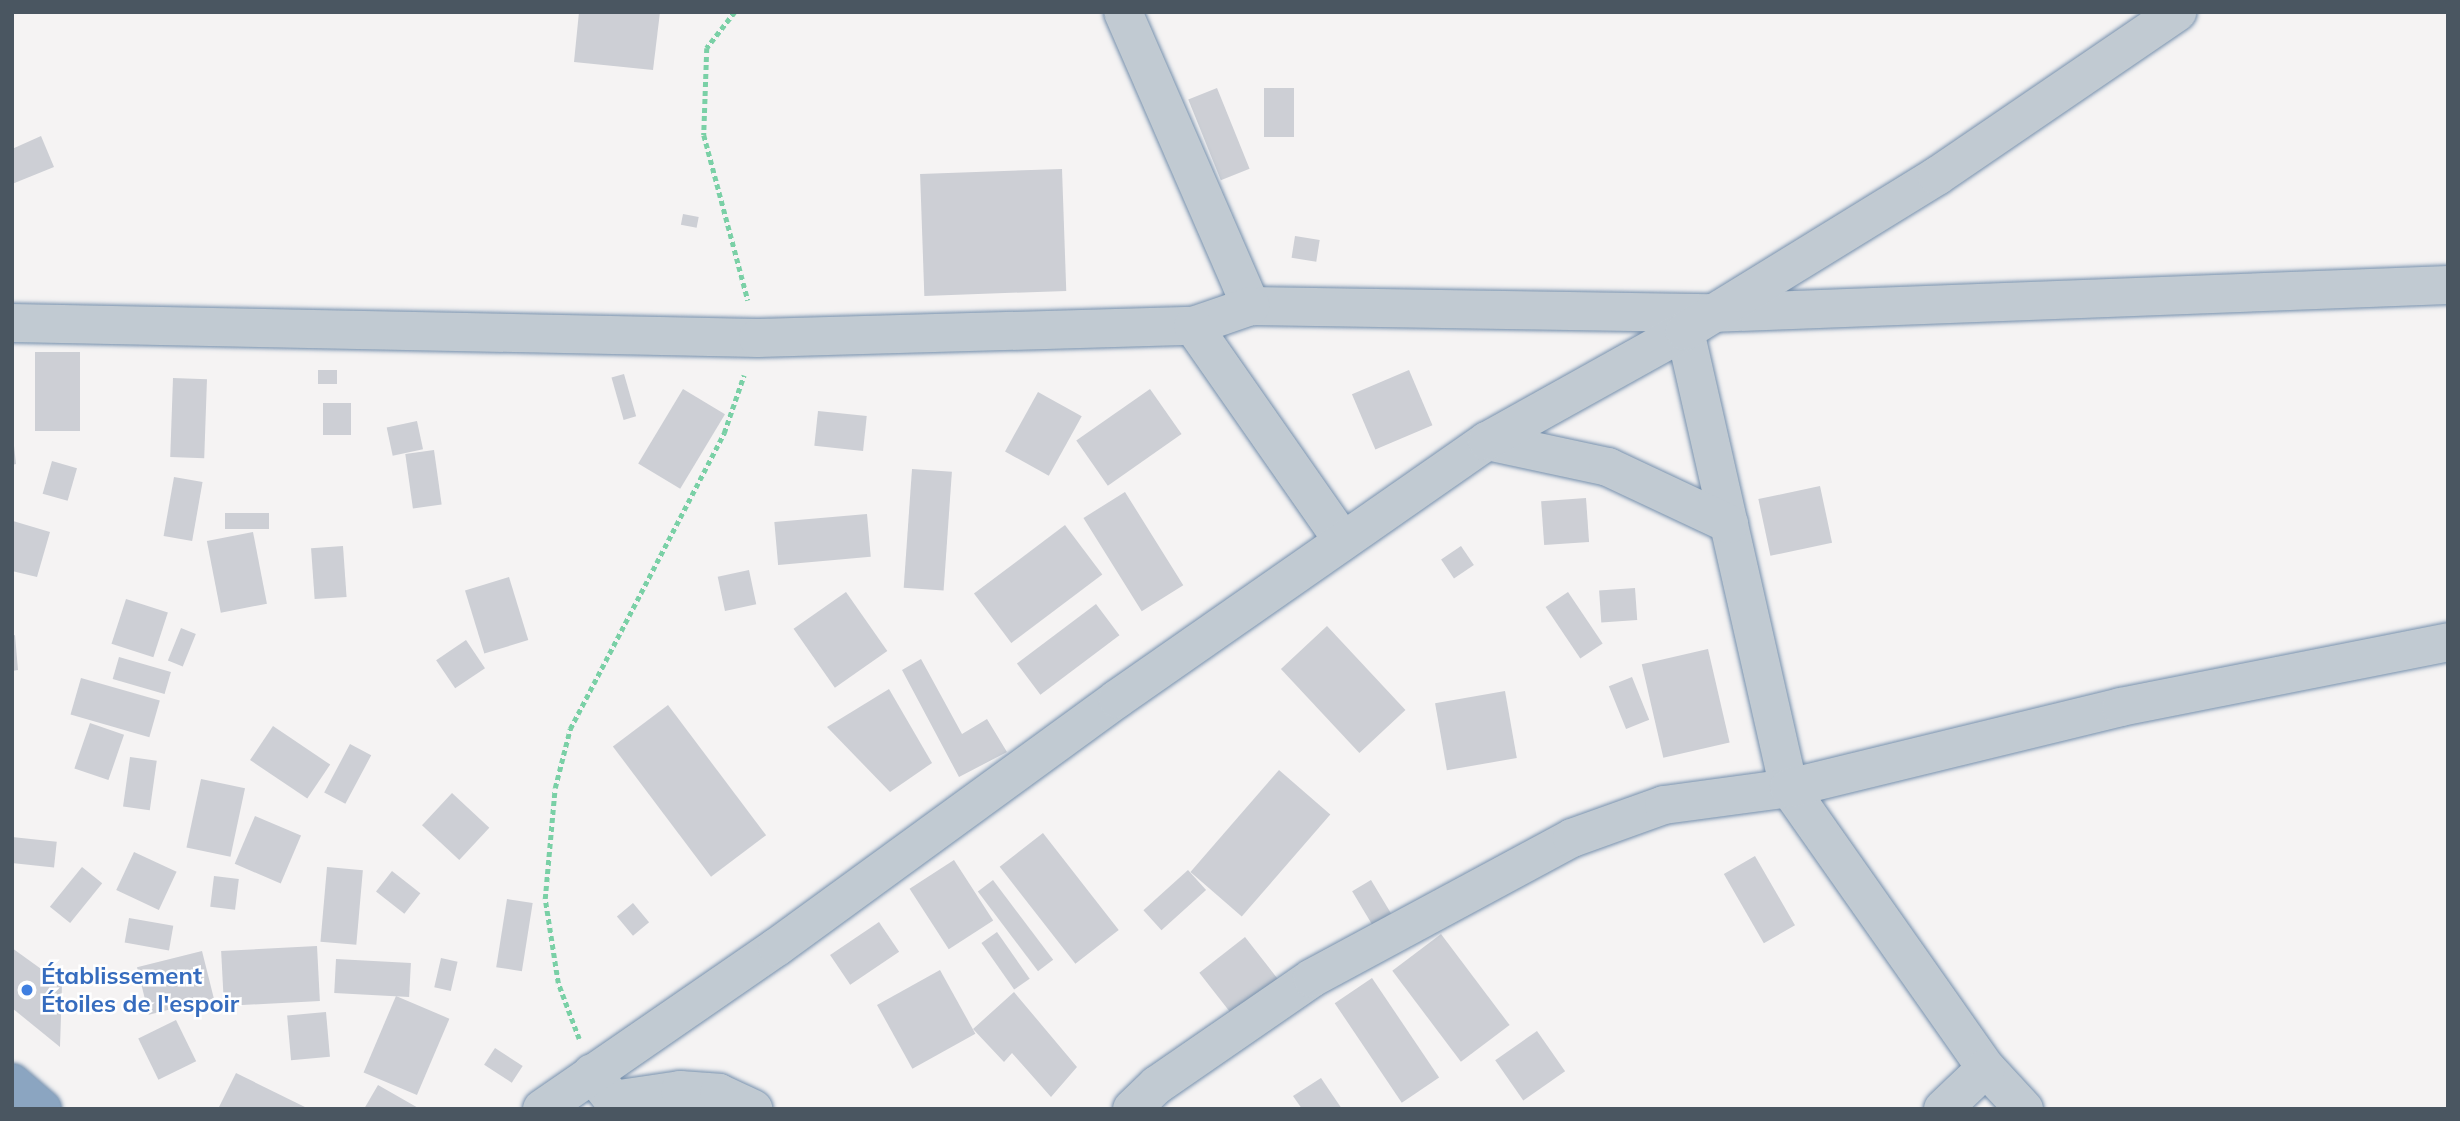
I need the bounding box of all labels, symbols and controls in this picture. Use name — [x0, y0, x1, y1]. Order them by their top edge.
place label: Établissement Étoiles de l'espoir — [41, 962, 239, 1018]
marker: Établissement Étoiles de l'espoir — [19, 982, 35, 998]

